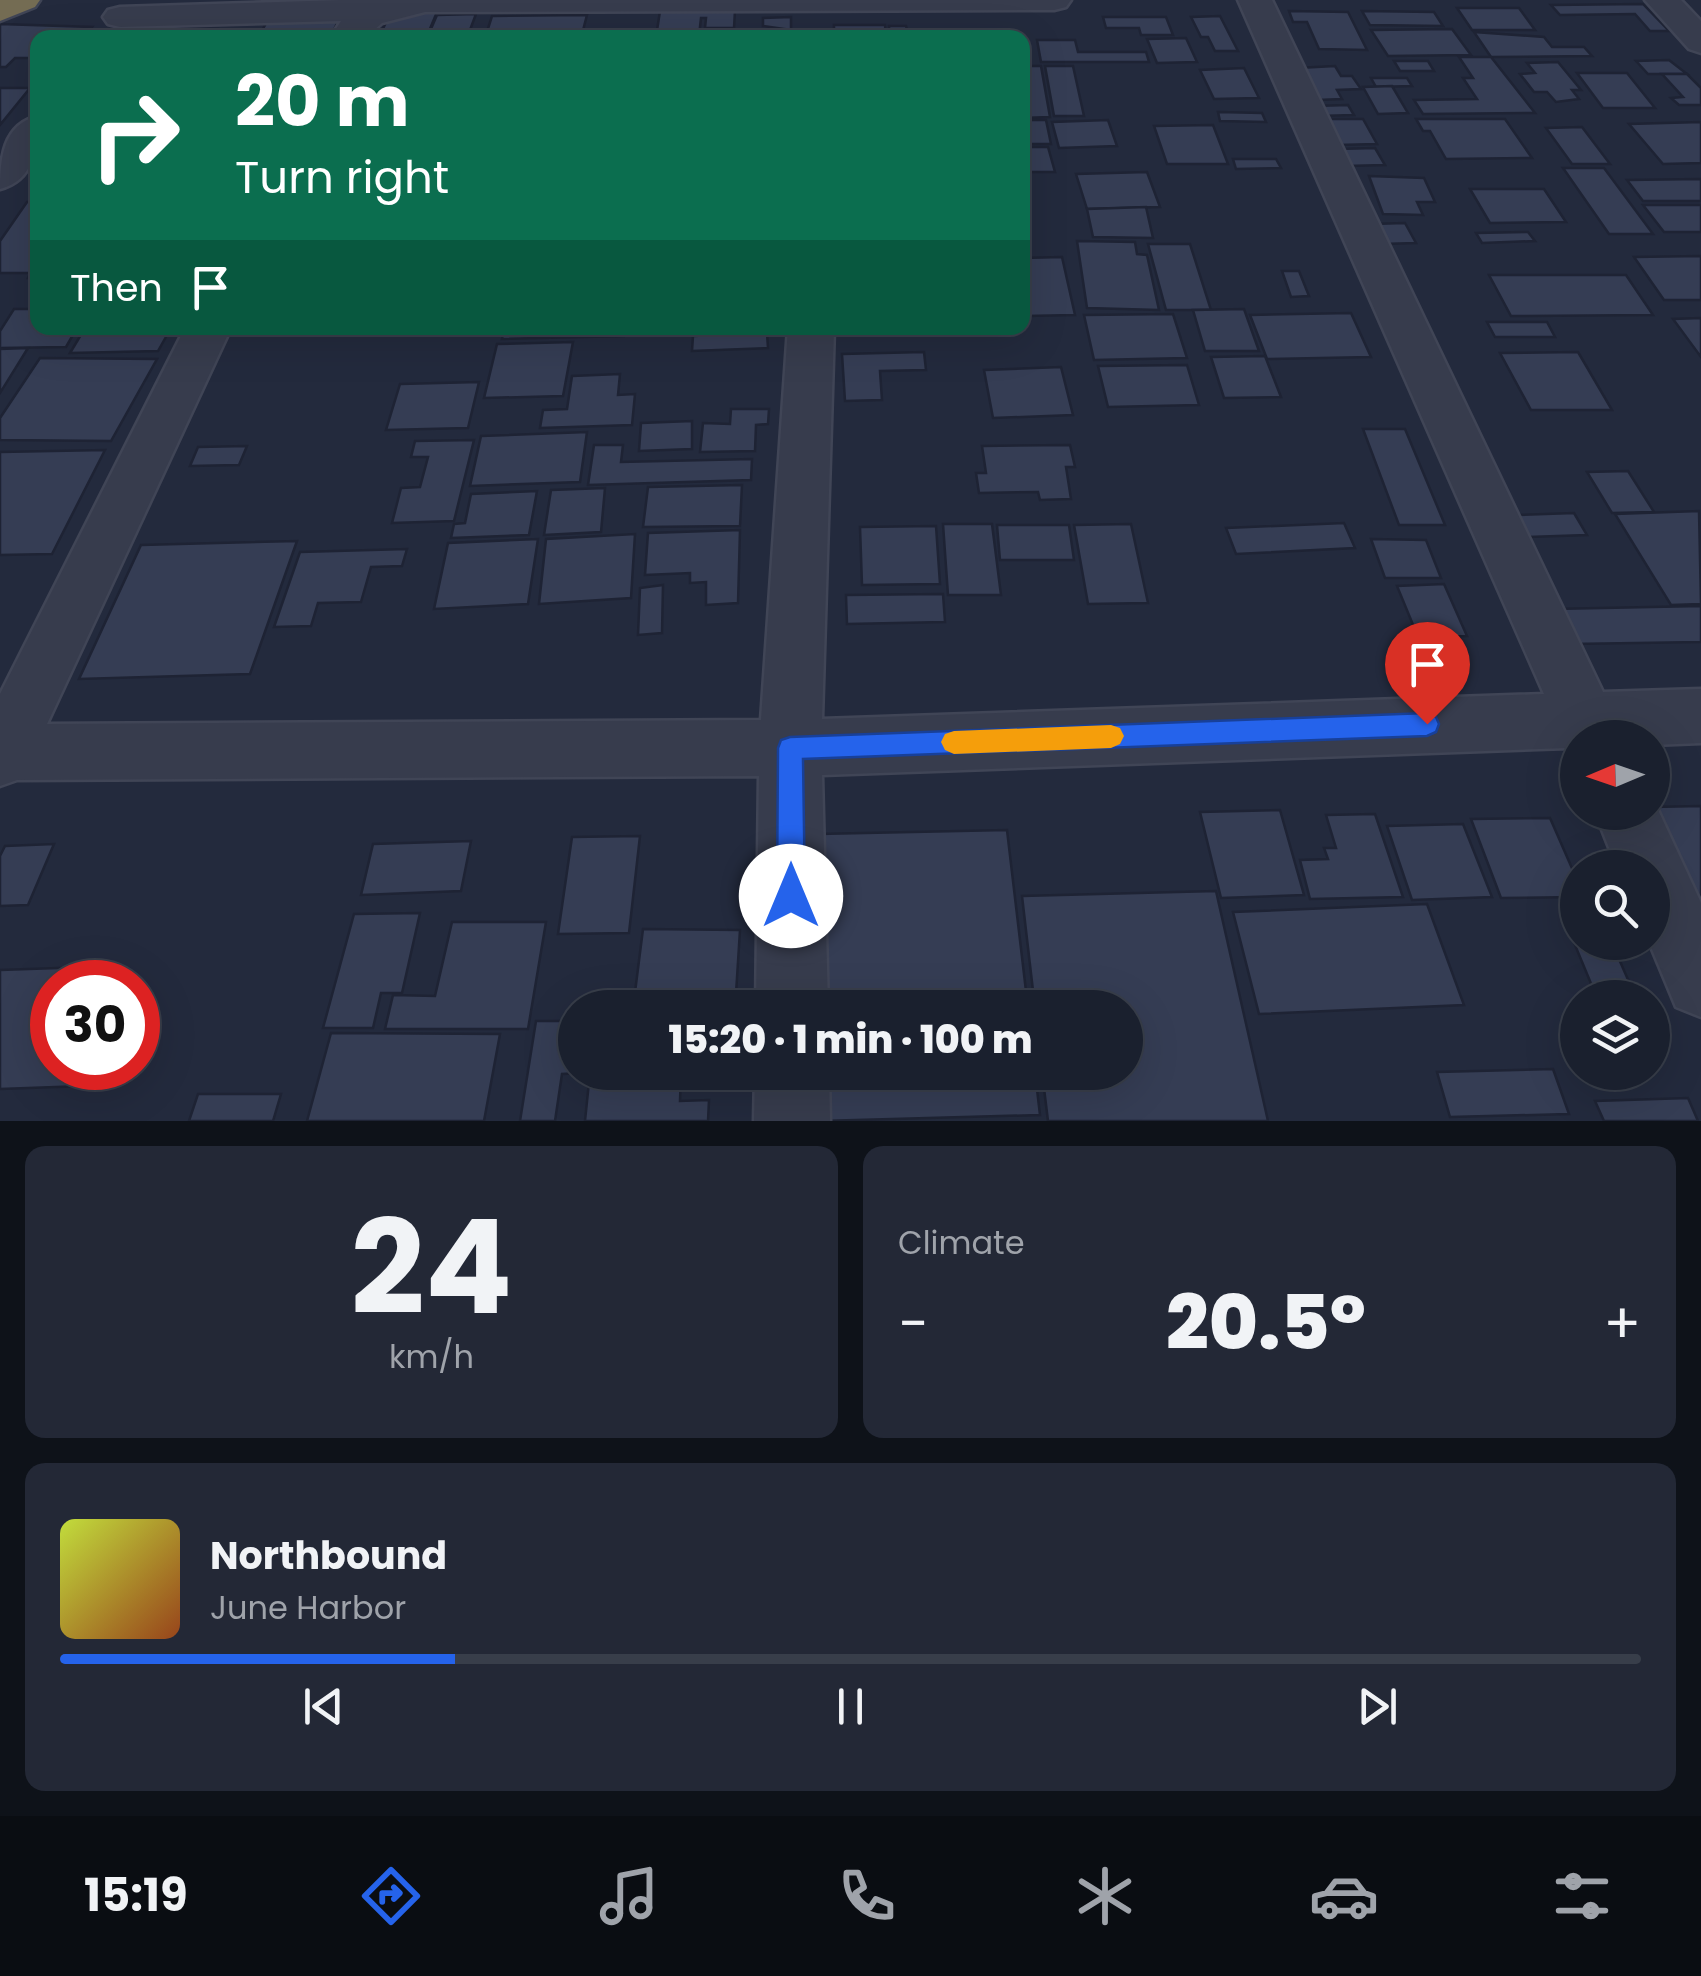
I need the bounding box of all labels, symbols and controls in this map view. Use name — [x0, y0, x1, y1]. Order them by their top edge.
text: 20 m — [235, 52, 410, 151]
icon: right — [70, 70, 200, 200]
text: Turn right — [235, 146, 449, 209]
icon: arrive — [183, 260, 238, 315]
text: Then — [70, 261, 163, 314]
pin — [1385, 622, 1470, 725]
icon: arrive — [1400, 637, 1455, 692]
north arrow — [1560, 720, 1670, 830]
map controls — [1560, 720, 1670, 1090]
position arrow — [739, 844, 843, 948]
button: search — [1560, 850, 1670, 960]
speed limit sign: 30 — [30, 960, 160, 1090]
button: layers — [1560, 980, 1670, 1090]
text: 15:20 · 1 min · 100 m — [668, 1013, 1033, 1066]
text: 24 — [350, 1176, 513, 1359]
text: Climate — [898, 1220, 1025, 1265]
text: 20.5° — [1166, 1270, 1366, 1375]
text: − — [898, 1285, 928, 1362]
text: + — [1603, 1285, 1641, 1362]
text: km/h — [389, 1334, 474, 1379]
text: Northbound — [210, 1529, 447, 1582]
text: June Harbor — [210, 1585, 406, 1630]
icon: previous — [296, 1679, 351, 1734]
icon: pause — [823, 1679, 878, 1734]
icon: next — [1350, 1679, 1405, 1734]
icon: directions — [356, 1861, 426, 1931]
icon: music — [594, 1861, 664, 1931]
icon: phone — [832, 1861, 902, 1931]
icon: climate — [1070, 1861, 1140, 1931]
icon: car — [1309, 1861, 1379, 1931]
icon: filters — [1547, 1861, 1617, 1931]
text: 15:19 — [84, 1864, 188, 1927]

